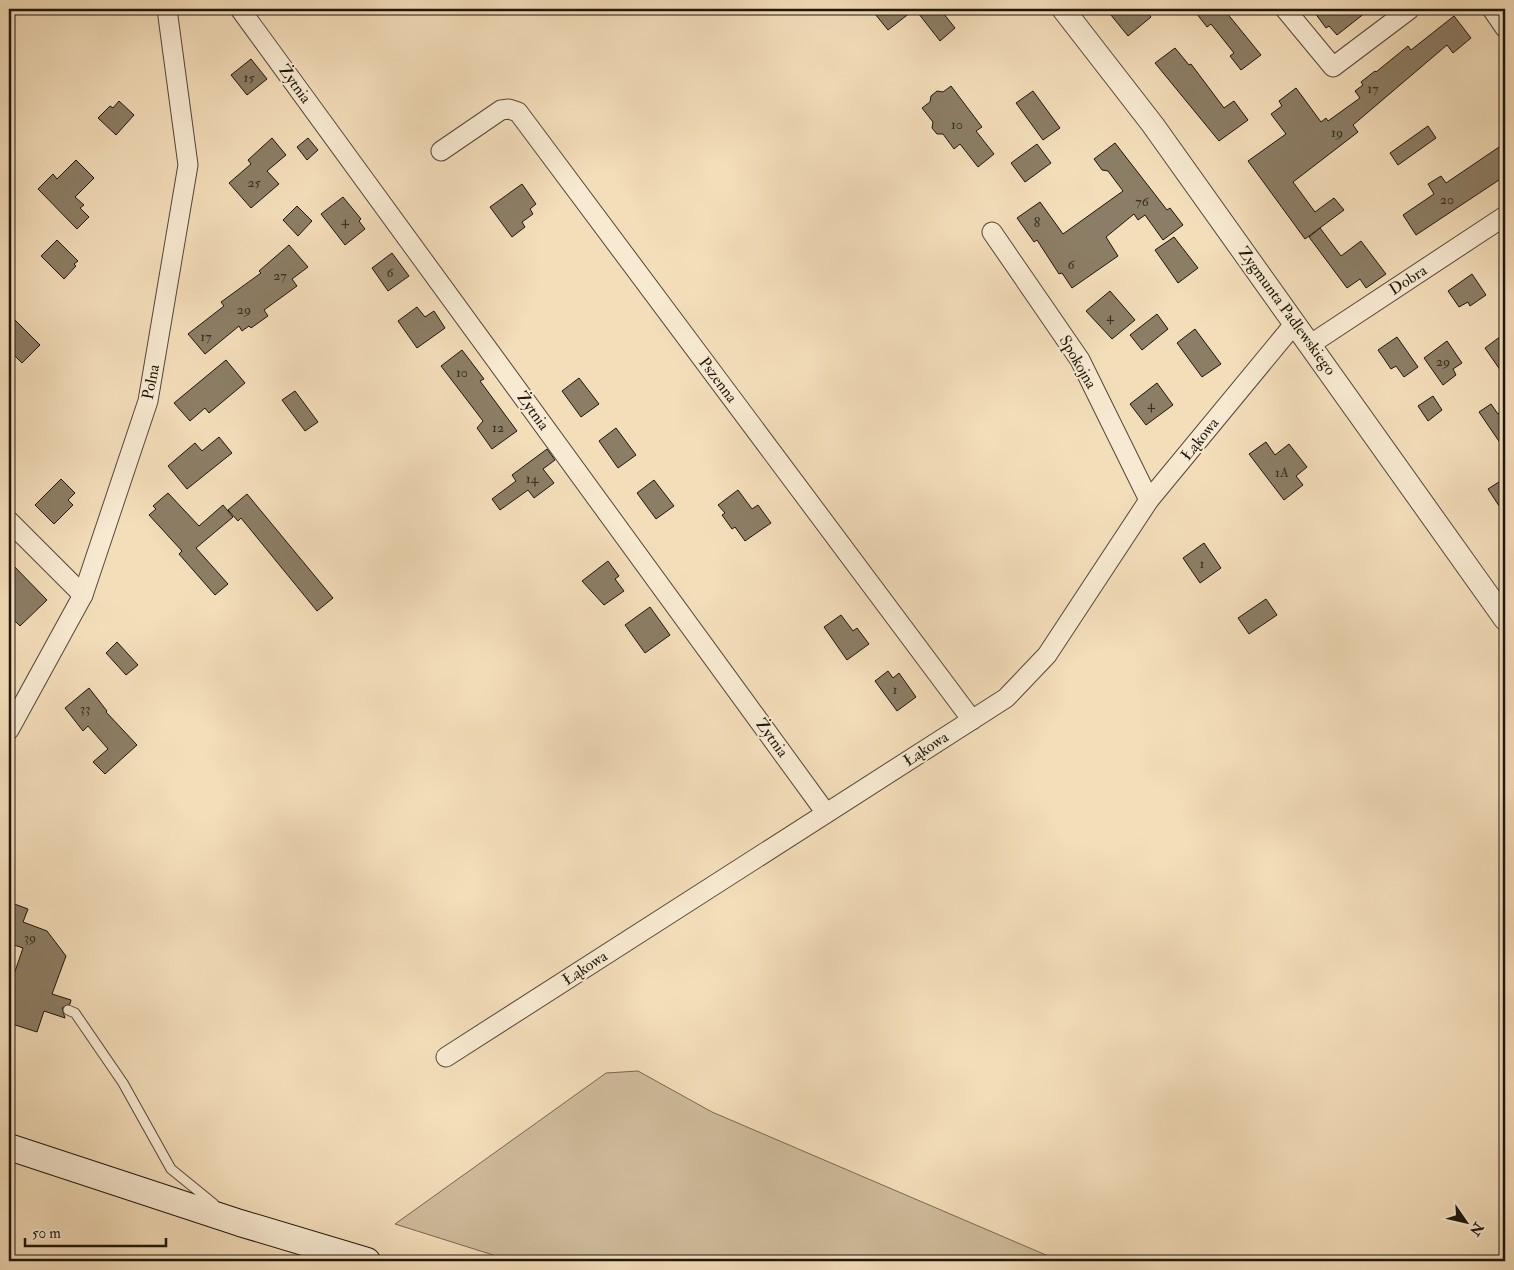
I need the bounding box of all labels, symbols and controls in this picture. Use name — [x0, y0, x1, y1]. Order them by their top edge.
street label: Żytnia — [274, 60, 317, 108]
house number: 15 — [243, 69, 255, 86]
house number: 17 — [1367, 80, 1379, 97]
house number: 10 — [951, 116, 963, 133]
house number: 19 — [1331, 124, 1343, 141]
house number: 25 — [247, 174, 261, 191]
house number: 20 — [1440, 191, 1454, 208]
house number: 76 — [1135, 193, 1150, 210]
house number: 4 — [341, 212, 350, 229]
house number: 8 — [1034, 214, 1041, 231]
street label: Zygmunta Padlewskiego — [1234, 243, 1340, 379]
house number: 6 — [1067, 256, 1075, 273]
street label: Dobra — [1385, 260, 1431, 300]
house number: 6 — [386, 264, 394, 281]
house number: 27 — [273, 267, 287, 284]
house number: 29 — [237, 301, 251, 318]
house number: 4 — [1106, 308, 1115, 325]
house number: 17 — [200, 328, 212, 345]
street label: Spokojna — [1054, 332, 1101, 393]
street label: Pszenna — [694, 353, 742, 407]
house number: 29 — [1436, 353, 1450, 370]
street label: Polna — [138, 362, 164, 401]
house number: 10 — [456, 364, 468, 381]
street label: Żytnia — [512, 387, 555, 435]
house number: 4 — [1147, 396, 1156, 413]
street label: Łąkowa — [1177, 413, 1224, 465]
house number: 12 — [492, 419, 504, 436]
house number: 1A — [1275, 464, 1289, 481]
house number: 14 — [526, 470, 540, 487]
house number: 1 — [1200, 555, 1205, 572]
house number: 1 — [893, 681, 898, 698]
house number: 33 — [80, 700, 90, 717]
street label: Żytnia — [751, 714, 794, 762]
street label: Łąkowa — [900, 727, 953, 771]
house number: 39 — [24, 929, 36, 946]
street label: Łąkowa — [559, 946, 612, 990]
north arrow — [1442, 1198, 1492, 1248]
scale bar — [25, 1215, 166, 1247]
text: N — [1466, 1218, 1487, 1239]
text: 50 m — [32, 1224, 61, 1243]

